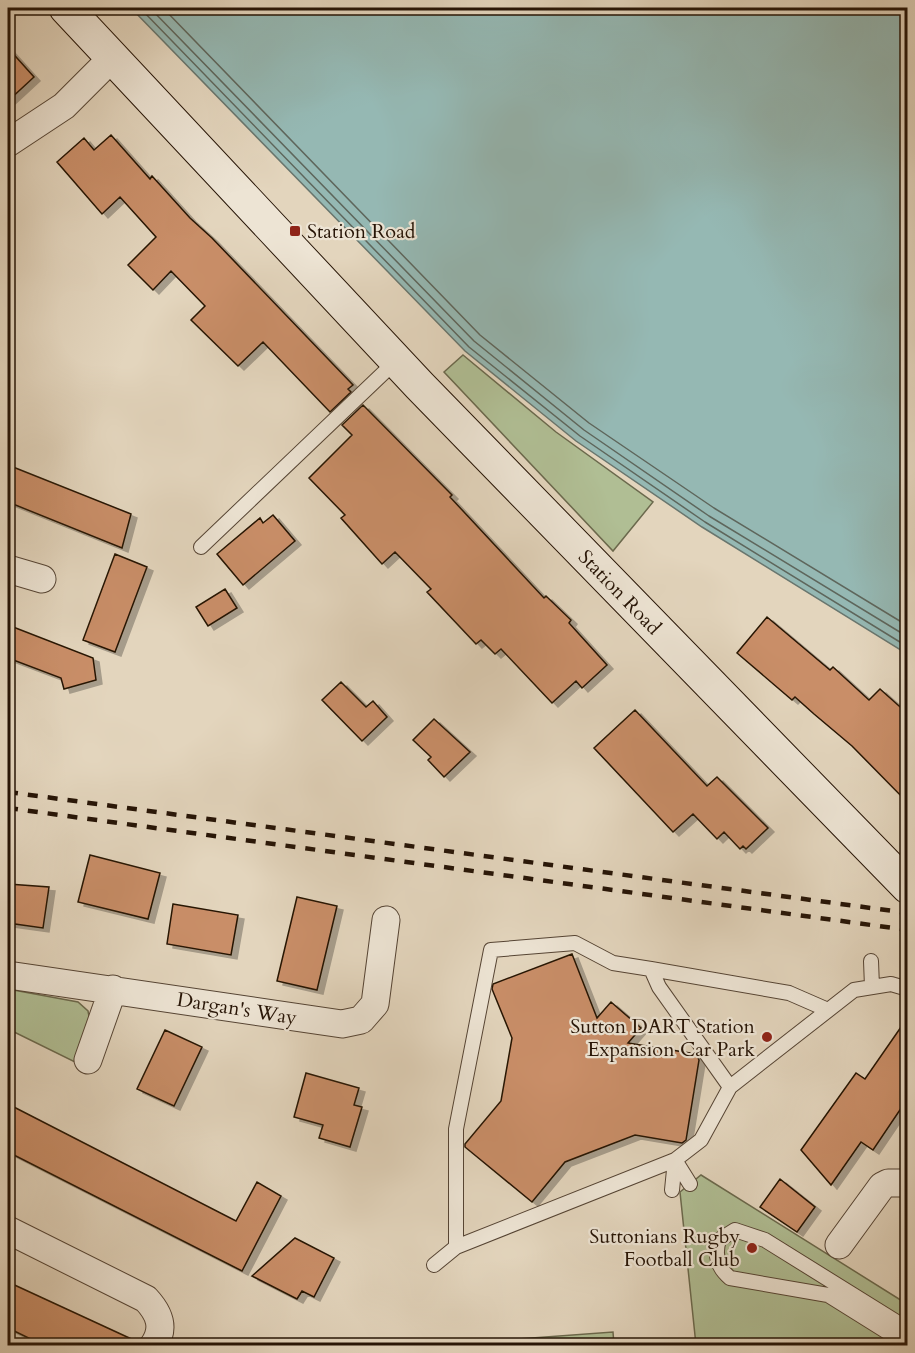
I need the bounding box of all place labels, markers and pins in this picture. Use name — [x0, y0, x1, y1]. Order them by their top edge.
place label: Station Road — [307, 218, 416, 245]
marker: Station Road — [288, 224, 302, 238]
place label: Sutton DART Station Expansion Car Park — [570, 1013, 756, 1063]
marker: Sutton DART Station Expansion Car Park — [760, 1030, 774, 1044]
place label: Suttonians Rugby Football Club — [589, 1223, 740, 1273]
marker: Suttonians Rugby Football Club — [745, 1241, 759, 1255]

